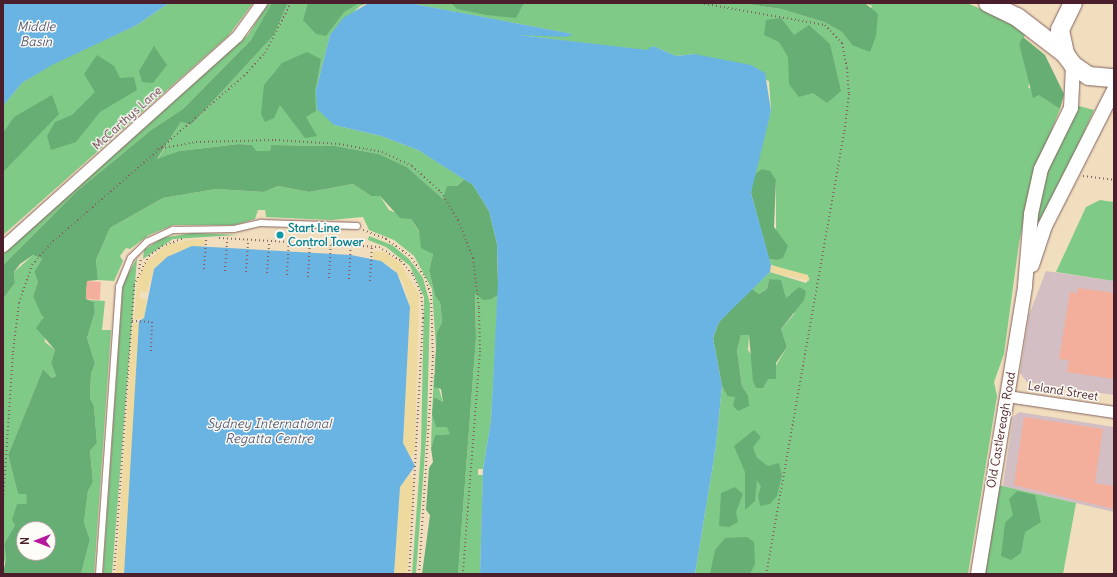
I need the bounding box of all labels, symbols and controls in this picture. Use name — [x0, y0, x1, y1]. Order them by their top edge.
water label: Middle Basin — [17, 20, 55, 51]
street label: McCarthys Lane — [90, 83, 164, 153]
place label: Start Line Control Tower — [288, 221, 364, 249]
marker: Start Line Control Tower — [275, 230, 285, 240]
street label: Old Castlereagh Road — [984, 371, 1018, 489]
street label: Leland Street — [1027, 378, 1099, 404]
water label: Sydney International Regatta Centre — [207, 417, 331, 448]
north arrow — [16, 521, 56, 561]
text: N — [18, 537, 32, 545]

